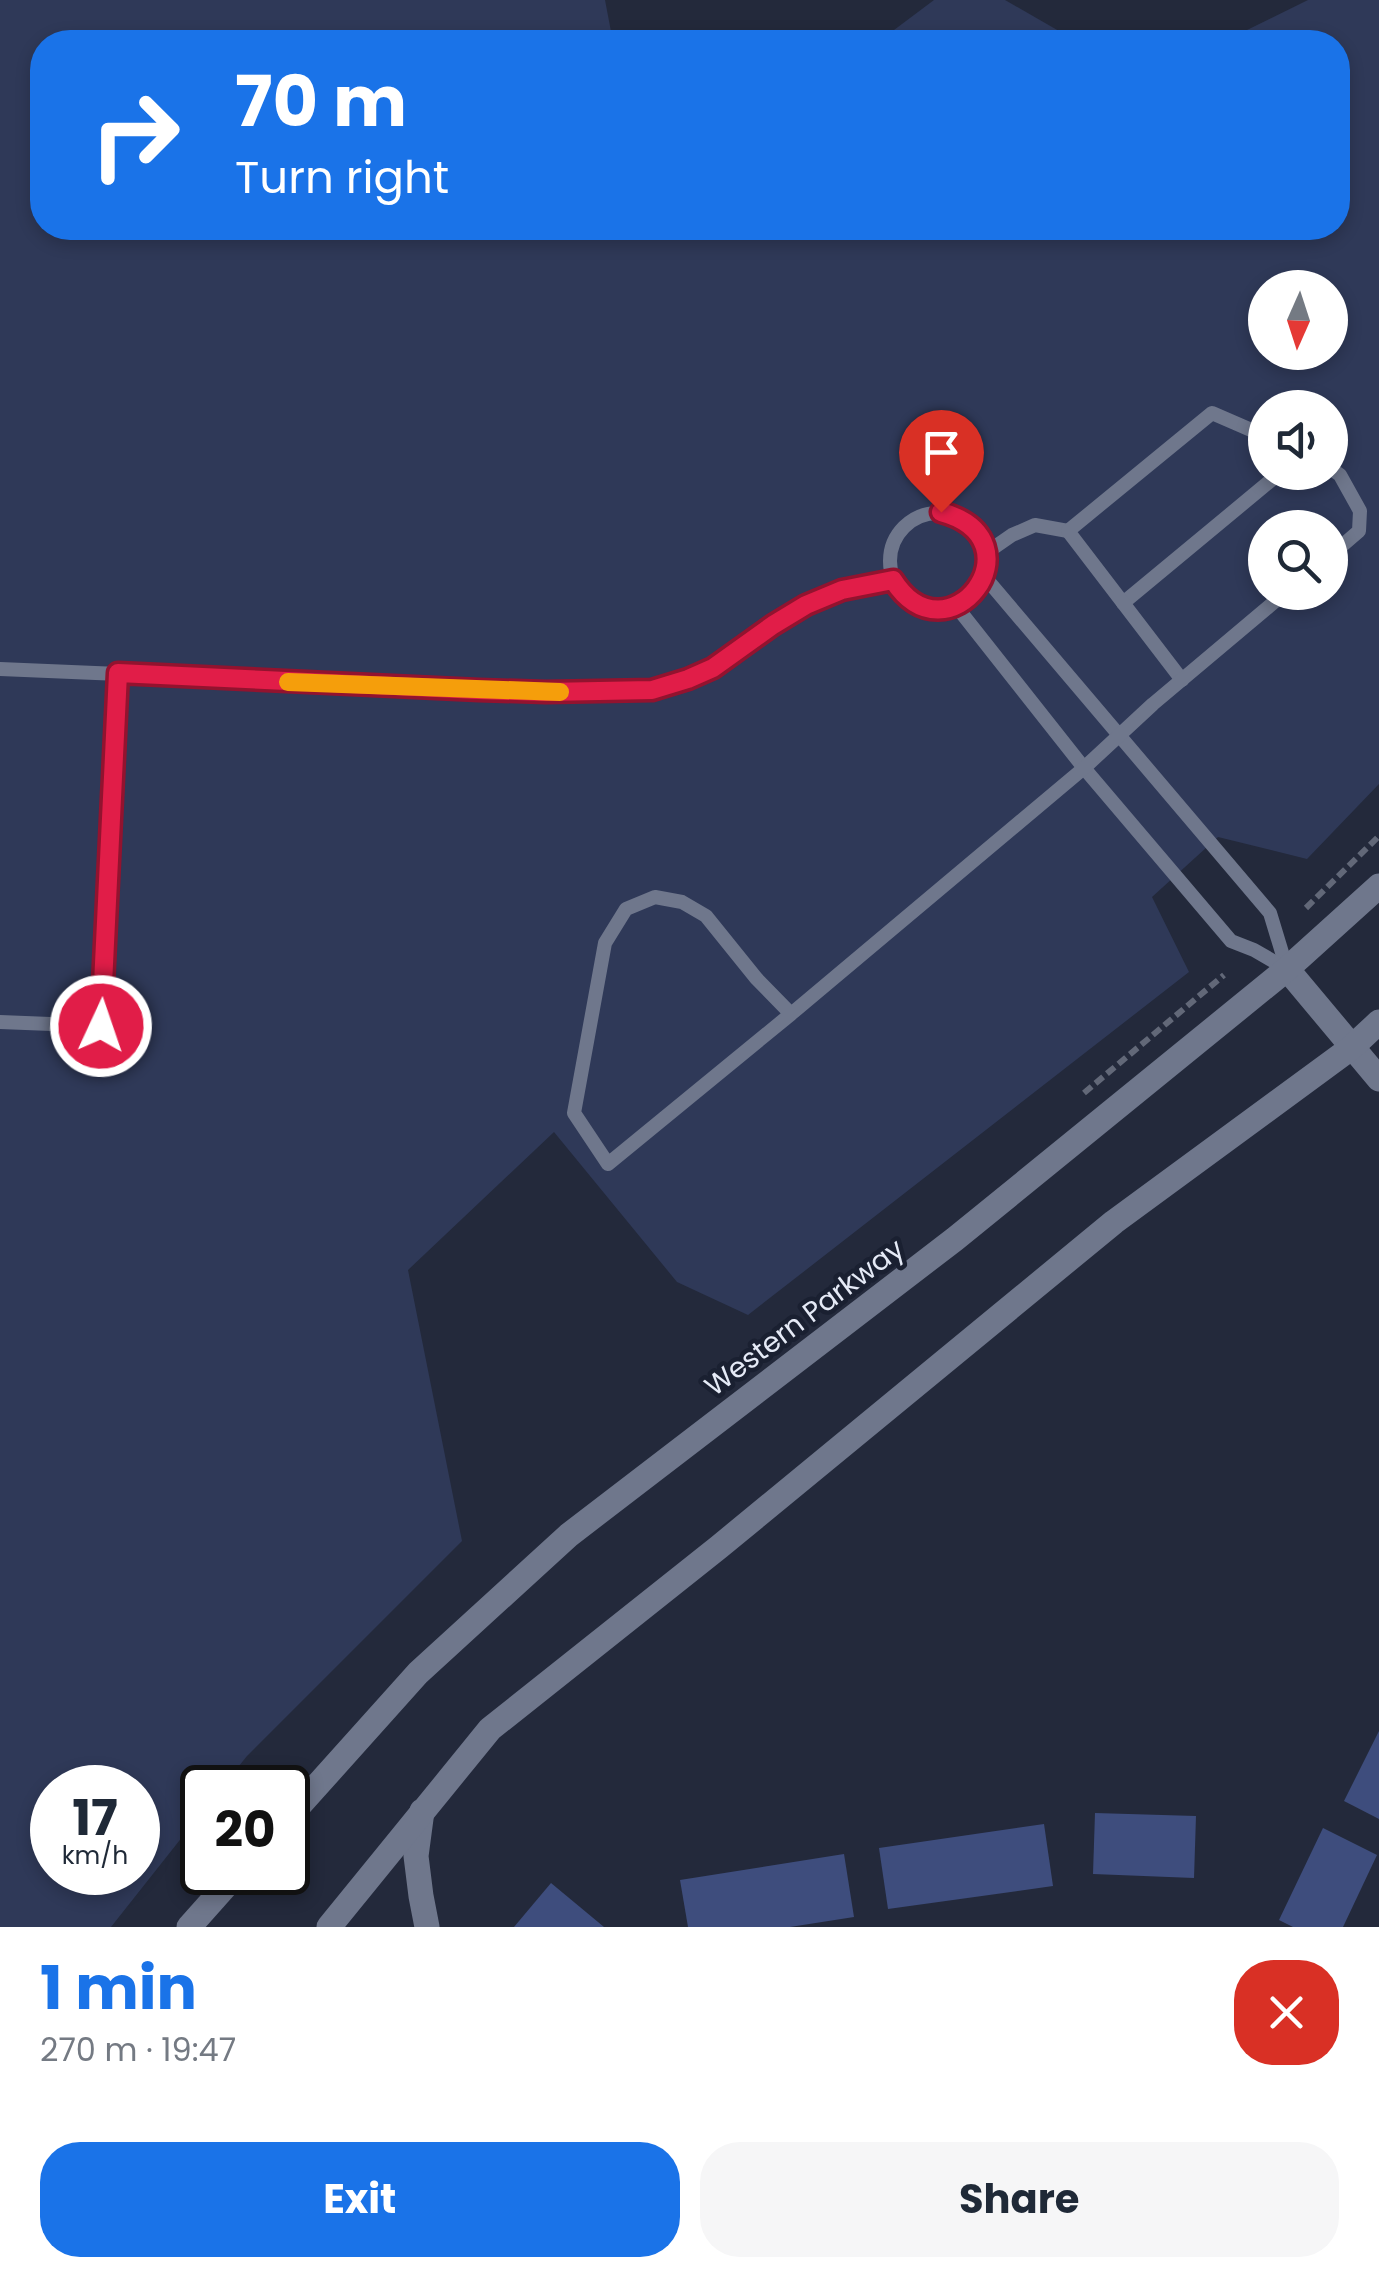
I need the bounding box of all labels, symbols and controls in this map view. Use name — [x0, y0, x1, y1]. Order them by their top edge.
text: 70 m — [235, 52, 407, 151]
icon: right — [70, 70, 200, 200]
text: Turn right — [235, 146, 449, 209]
north arrow — [1248, 270, 1348, 370]
map controls — [1248, 270, 1348, 610]
button: sound — [1248, 390, 1348, 490]
pin — [899, 410, 984, 513]
icon: arrive — [914, 425, 969, 480]
button: search — [1248, 510, 1348, 610]
position arrow — [49, 974, 153, 1078]
street label: Western Parkway — [697, 1229, 912, 1405]
speed limit sign: 20 — [180, 1765, 310, 1895]
text: 17 — [72, 1782, 118, 1853]
text: km/h — [62, 1838, 128, 1873]
text: 1 min — [40, 1946, 197, 2030]
button: close — [1234, 1960, 1339, 2065]
text: 270 m · 19:47 — [40, 2027, 236, 2072]
button: Exit — [40, 2142, 680, 2257]
button: Share — [700, 2142, 1339, 2257]

